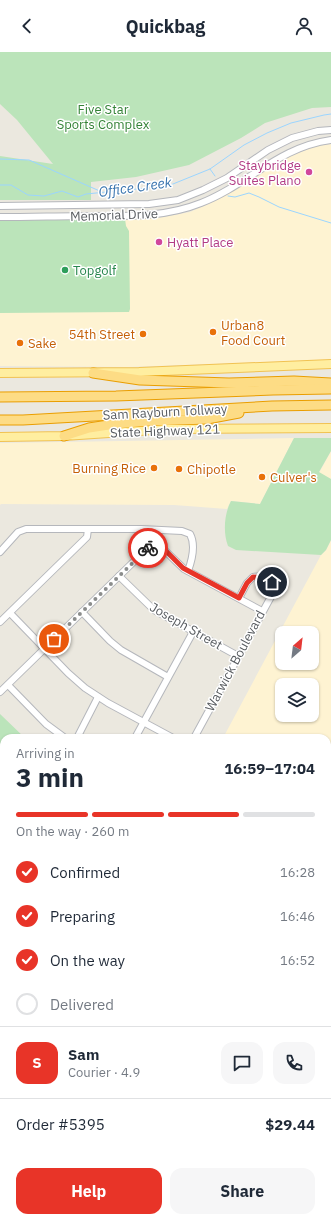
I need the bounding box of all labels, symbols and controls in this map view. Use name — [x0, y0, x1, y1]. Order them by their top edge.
icon: back — [16, 15, 38, 37]
text: Quickbag — [126, 15, 205, 38]
icon: person — [293, 15, 315, 37]
park label: Five Star Sports Complex — [57, 101, 150, 133]
place label: Staybridge Suites Plano — [229, 157, 301, 189]
marker: Staybridge Suites Plano — [304, 167, 314, 177]
water label: Office Creek — [97, 173, 174, 201]
street label: Memorial Drive — [70, 205, 158, 225]
place label: Hyatt Place — [167, 234, 233, 251]
marker: Hyatt Place — [154, 237, 164, 247]
place label: Topgolf — [73, 262, 116, 279]
marker: Topgolf — [60, 265, 70, 275]
place label: Urban8 Food Court — [221, 317, 285, 349]
place label: 54th Street — [69, 326, 135, 343]
marker: Urban8 Food Court — [208, 327, 218, 337]
marker: 54th Street — [138, 329, 148, 339]
place label: Sake — [28, 335, 56, 352]
marker: Sake — [15, 338, 25, 348]
street label: Sam Rayburn Tollway — [102, 400, 228, 424]
street label: State Highway 121 — [110, 421, 221, 441]
place label: Burning Rice — [72, 460, 146, 477]
place label: Chipotle — [187, 461, 236, 478]
marker: Burning Rice — [149, 463, 159, 473]
marker: Chipotle — [174, 464, 184, 474]
place label: Culver's — [270, 469, 317, 486]
marker: Culver's — [257, 472, 267, 482]
courier — [128, 528, 168, 568]
icon: bike — [137, 537, 159, 559]
pin — [255, 565, 289, 599]
icon: home — [261, 571, 283, 593]
street label: Joseph Street — [147, 598, 225, 654]
street label: Warwick Boulevard — [201, 608, 269, 714]
pin — [37, 622, 71, 656]
north arrow — [275, 626, 319, 670]
map controls — [275, 626, 319, 722]
icon: bag — [43, 628, 65, 650]
button: layers — [275, 678, 319, 722]
text: Arriving in — [16, 745, 75, 762]
text: 16:59–17:04 — [224, 759, 315, 778]
text: 3 min — [16, 760, 84, 794]
text: On the way · 260 m — [16, 823, 129, 840]
icon: check — [16, 861, 38, 883]
text: Confirmed — [50, 863, 120, 882]
text: 16:28 — [280, 864, 315, 881]
icon: check — [16, 905, 38, 927]
text: Preparing — [50, 907, 115, 926]
text: 16:46 — [280, 908, 315, 925]
icon: check — [16, 949, 38, 971]
text: On the way — [50, 951, 125, 970]
text: 16:52 — [280, 952, 315, 969]
text: Delivered — [50, 995, 114, 1014]
button: chat — [221, 1042, 263, 1084]
button: phone — [273, 1042, 315, 1084]
text: Sam — [68, 1045, 99, 1064]
text: S — [32, 1053, 42, 1072]
text: Courier · 4.9 — [68, 1064, 140, 1081]
text: Order #5395 — [16, 1115, 105, 1134]
text: $29.44 — [265, 1115, 315, 1134]
button: Help — [16, 1168, 162, 1214]
button: Share — [170, 1168, 315, 1214]

